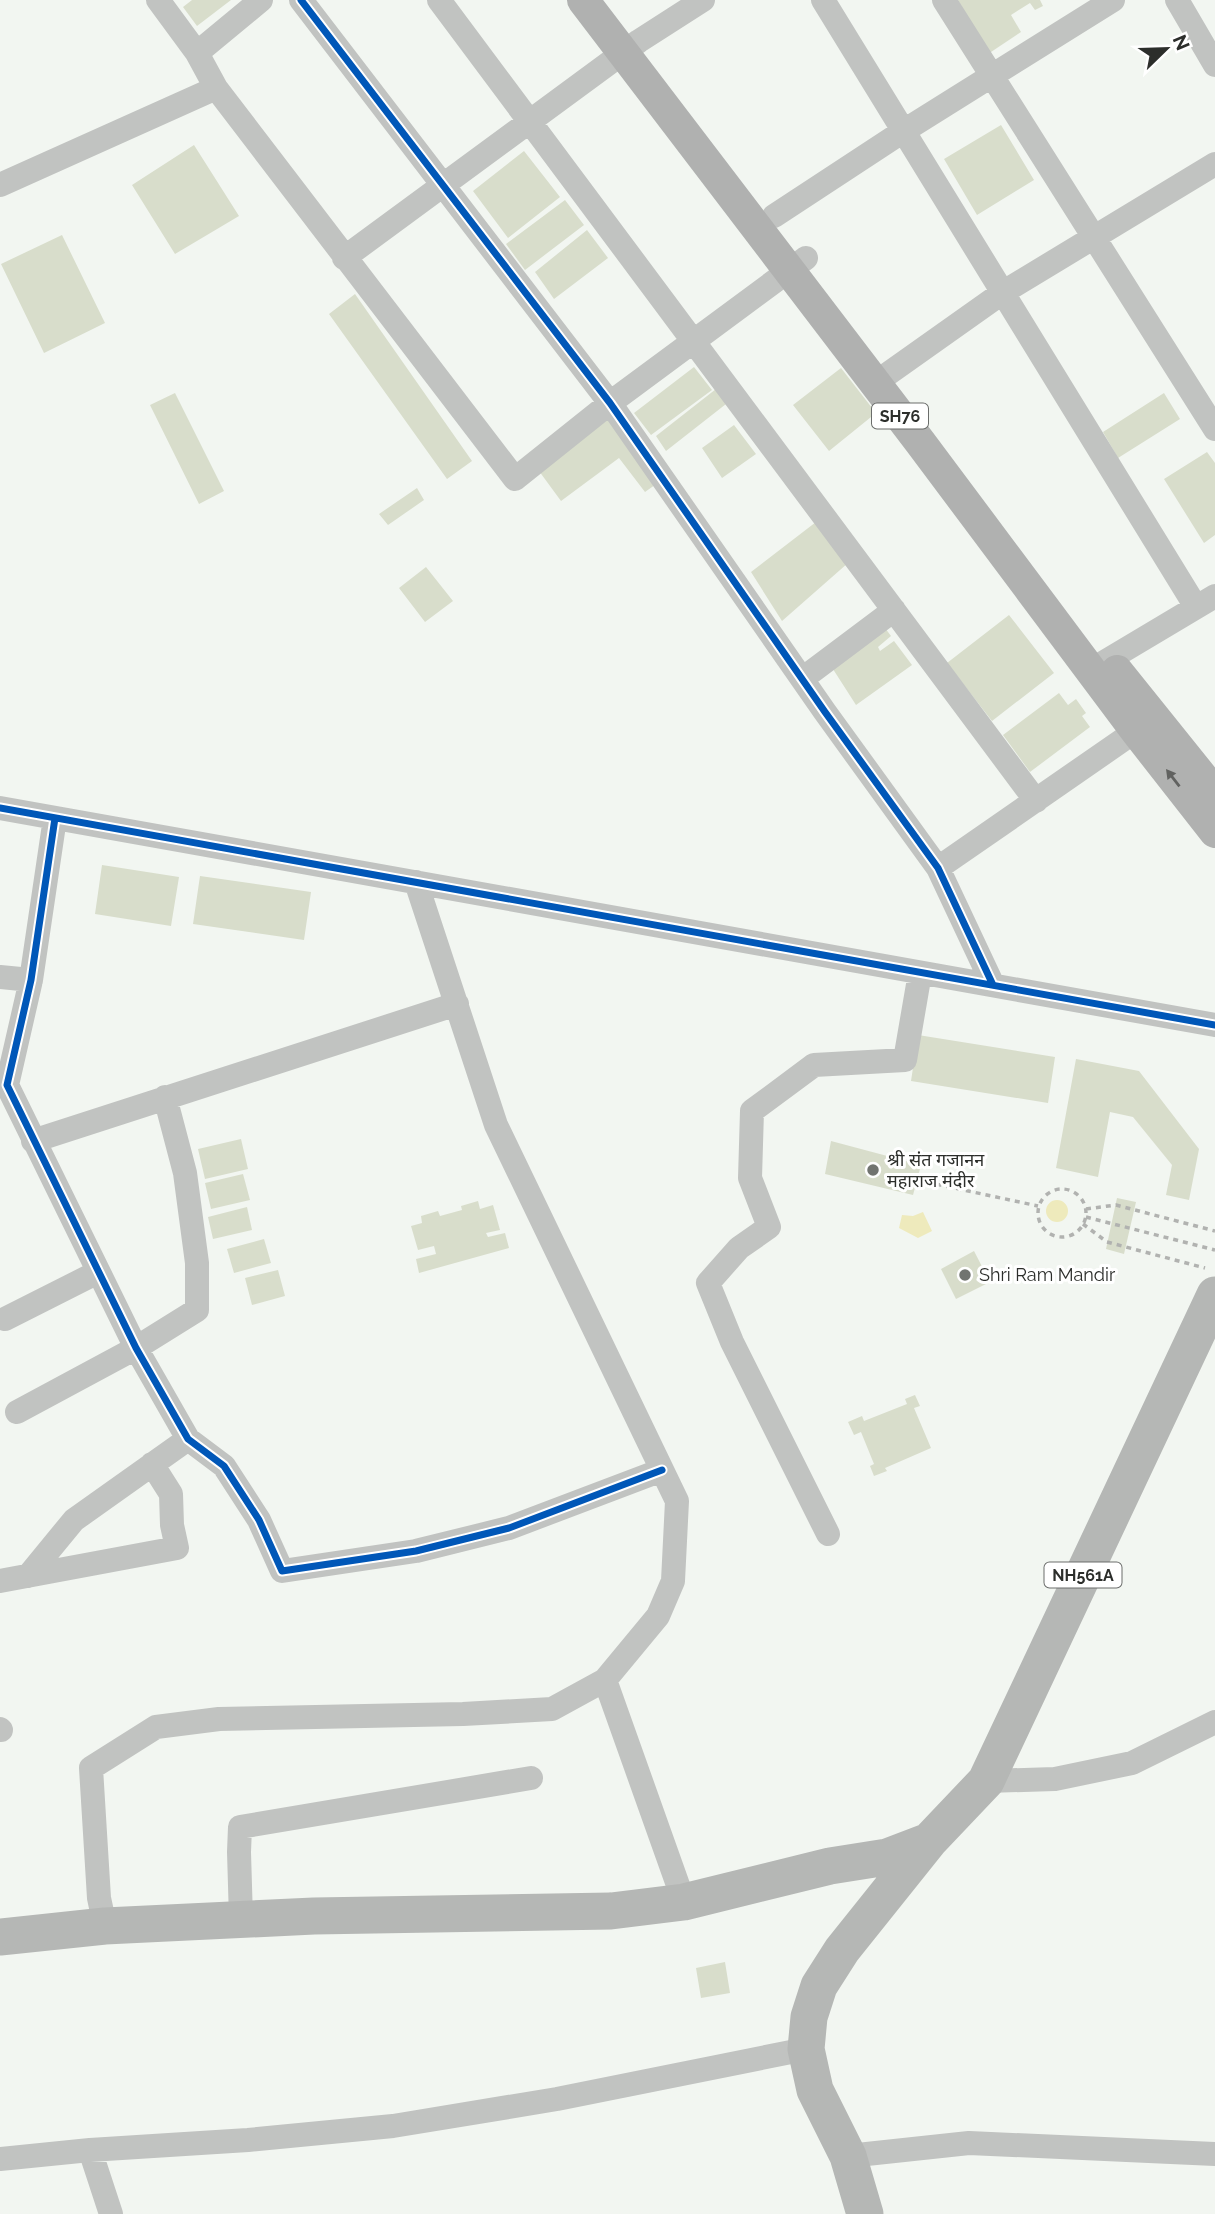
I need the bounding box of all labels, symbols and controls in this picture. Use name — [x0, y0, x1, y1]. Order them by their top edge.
north arrow — [1131, 14, 1201, 84]
text: N — [1169, 31, 1195, 53]
road number: SH76 — [872, 404, 928, 428]
one-way arrow — [1165, 770, 1180, 788]
place label: श्री संंत गजानन महाराज मंदीर — [887, 1149, 985, 1191]
marker: श्री संंत गजानन महाराज मंदीर — [865, 1162, 881, 1178]
place label: Shri Ram Mandir — [979, 1264, 1116, 1285]
marker: Shri Ram Mandir — [957, 1267, 973, 1283]
road number: NH561A — [1044, 1562, 1122, 1588]

